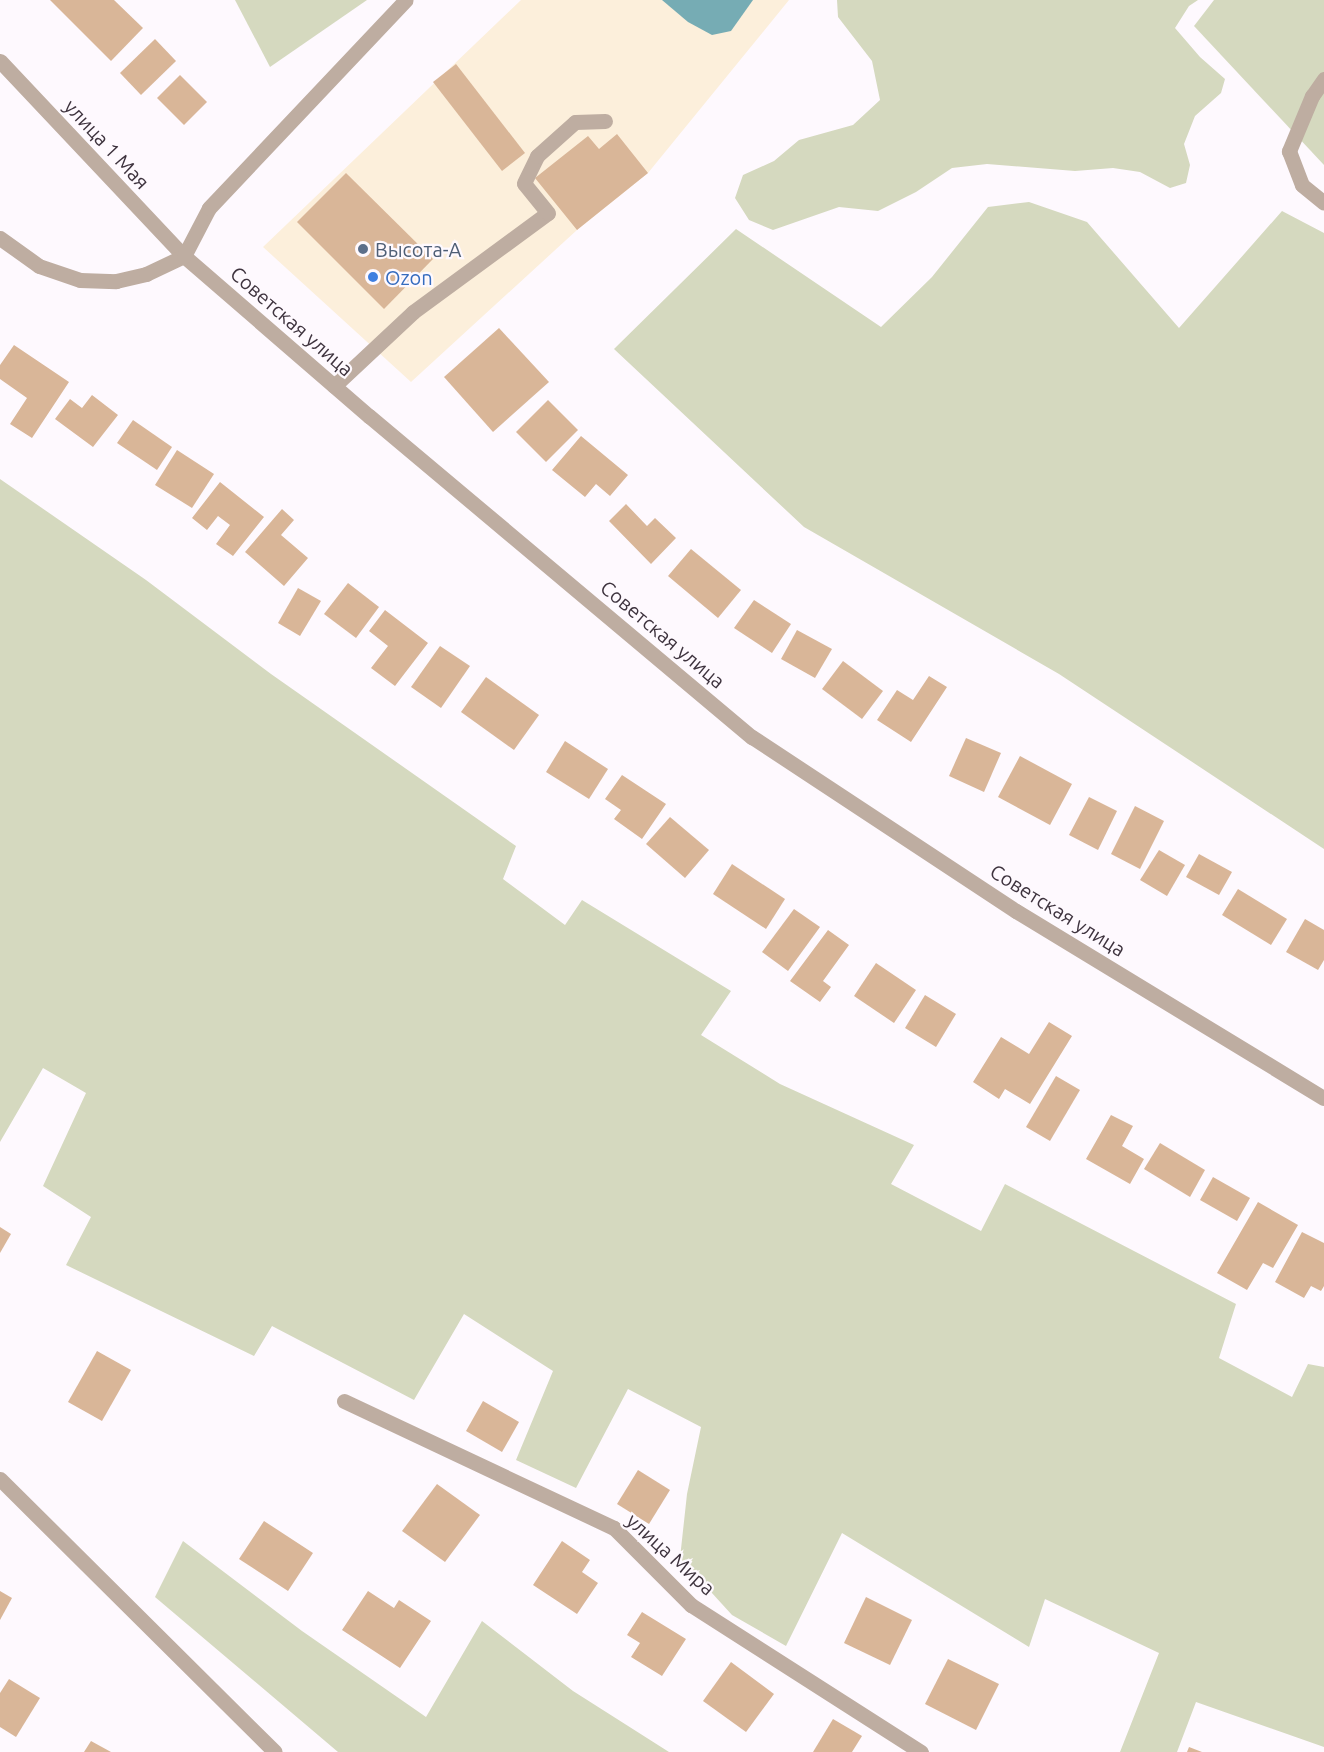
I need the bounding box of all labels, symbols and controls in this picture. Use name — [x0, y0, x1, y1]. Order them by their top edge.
street label: улица 1 Мая — [59, 94, 155, 194]
place label: Высота-А — [375, 237, 461, 261]
marker: Высота-А — [356, 242, 370, 256]
street label: Советская улица — [226, 261, 358, 381]
place label: Ozon — [385, 265, 433, 289]
marker: Ozon — [366, 270, 380, 284]
street label: Советская улица — [596, 575, 730, 693]
street label: Советская улица — [986, 859, 1130, 961]
street label: улица Мира — [622, 1508, 720, 1600]

